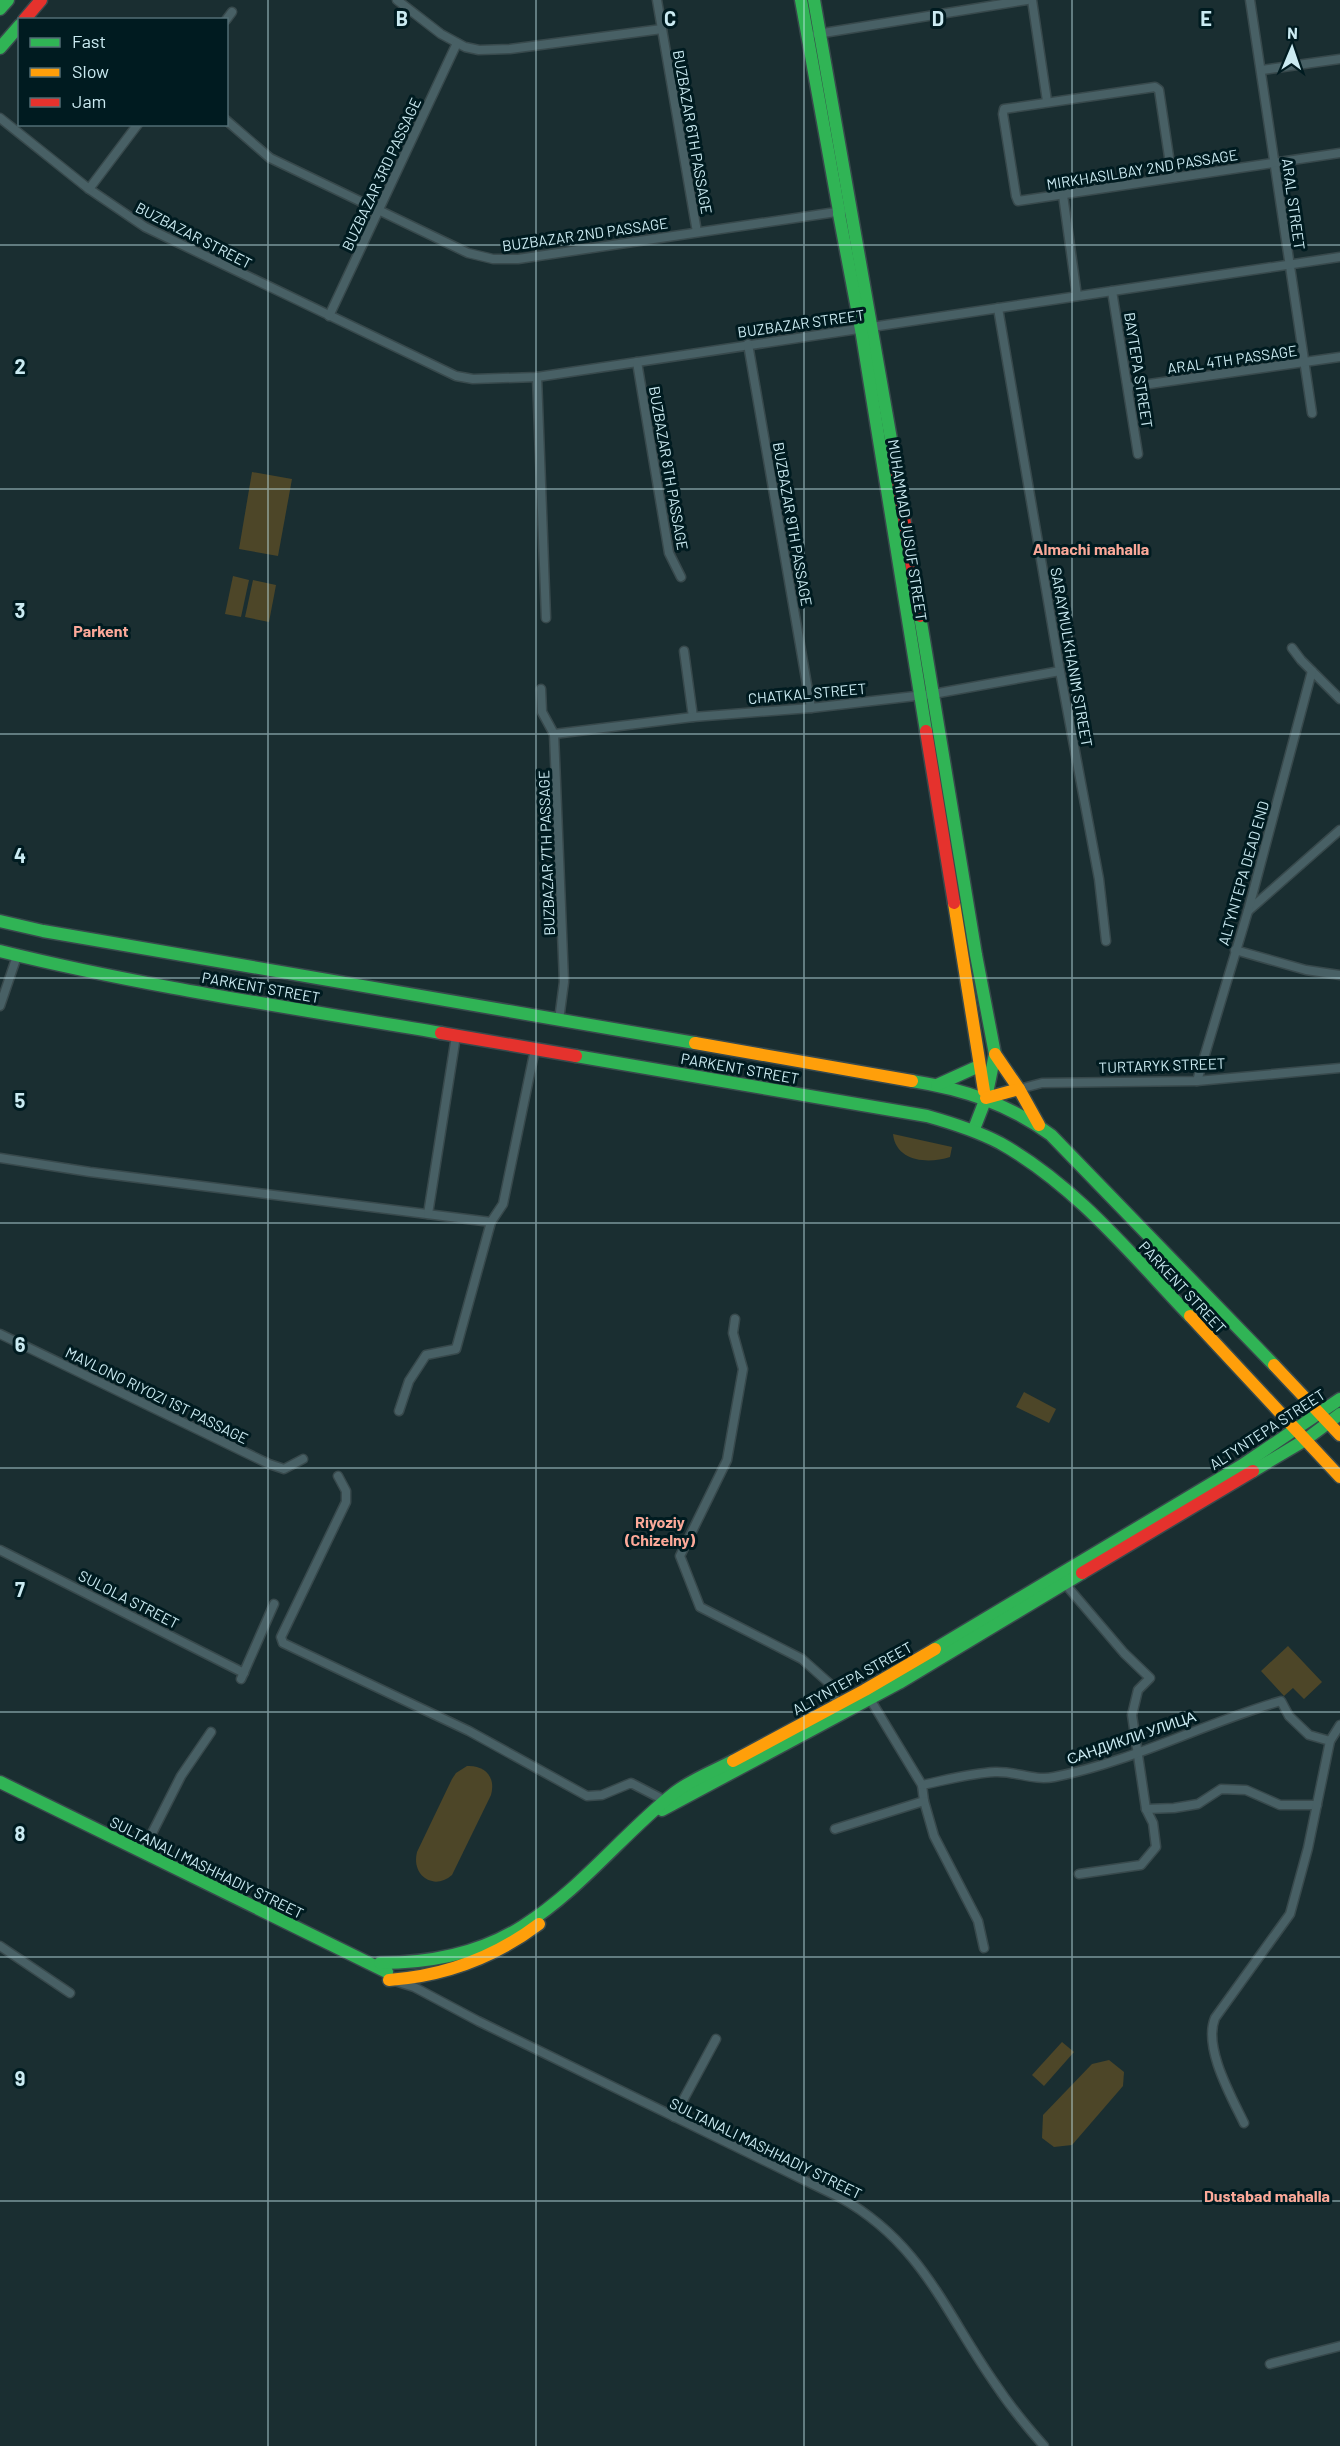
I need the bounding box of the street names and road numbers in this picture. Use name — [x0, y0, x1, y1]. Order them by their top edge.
street label: BUZBAZAR 6TH PASSAGE — [670, 49, 716, 215]
street label: BUZBAZAR 3RD PASSAGE — [338, 95, 424, 253]
street label: MIRKHASILBAY 2ND PASSAGE — [1045, 145, 1239, 193]
street label: ARAL STREET — [1279, 157, 1309, 251]
street label: BUZBAZAR STREET — [133, 198, 255, 272]
street label: BUZBAZAR 2ND PASSAGE — [501, 213, 669, 255]
street label: BUZBAZAR STREET — [736, 305, 866, 341]
street label: BAYTEPA STREET — [1121, 311, 1157, 429]
street label: ARAL 4TH PASSAGE — [1166, 341, 1298, 377]
street label: BUZBAZAR 8TH PASSAGE — [646, 385, 692, 551]
street label: MUHAMMAD JUSUF STREET — [885, 438, 931, 622]
street label: BUZBAZAR 9TH PASSAGE — [770, 441, 816, 607]
street label: SARAYMULKHANIM STREET — [1047, 566, 1097, 748]
street label: CHATKAL STREET — [747, 679, 867, 707]
street label: BUZBAZAR 7TH PASSAGE — [534, 770, 558, 936]
street label: ALTYNTEPA DEAD END — [1214, 799, 1272, 947]
street label: PARKENT STREET — [201, 968, 321, 1006]
street label: PARKENT STREET — [680, 1049, 800, 1087]
street label: TURTARYK STREET — [1098, 1054, 1226, 1076]
street label: PARKENT STREET — [1136, 1237, 1230, 1337]
street label: MAVLONO RIYOZI 1ST PASSAGE — [63, 1343, 251, 1447]
street label: ALTYNTEPA STREET — [1206, 1385, 1328, 1473]
street label: SULOLA STREET — [76, 1566, 182, 1632]
street label: ALTYNTEPA STREET — [789, 1638, 915, 1718]
street label: САНДИКЛИ УЛИЦА — [1064, 1706, 1198, 1768]
street label: SULTАNALI MASHHADIY STREET — [107, 1812, 307, 1922]
street label: SULTANALI MASHHADIY STREET — [667, 2094, 865, 2202]

